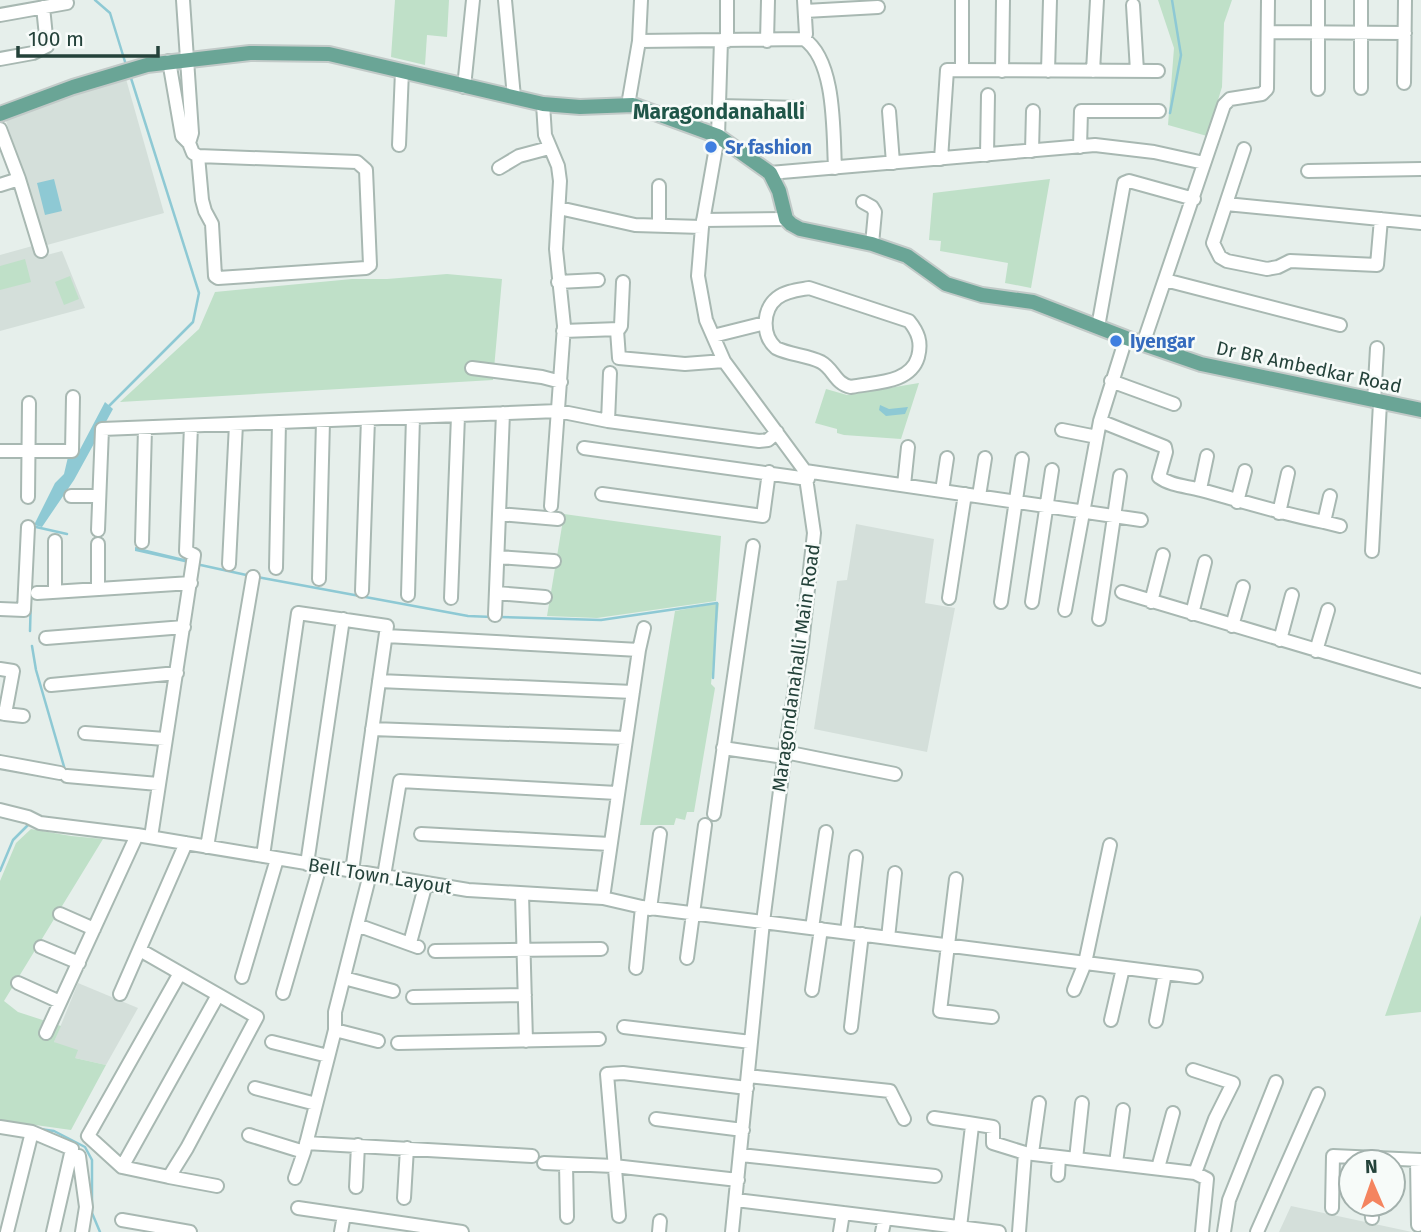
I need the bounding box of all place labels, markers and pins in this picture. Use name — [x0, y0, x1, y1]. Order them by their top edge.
place label: Sr fashion — [725, 136, 812, 159]
marker: Sr fashion — [703, 139, 719, 155]
place label: Iyengar — [1130, 330, 1195, 353]
marker: Iyengar — [1108, 333, 1124, 349]

